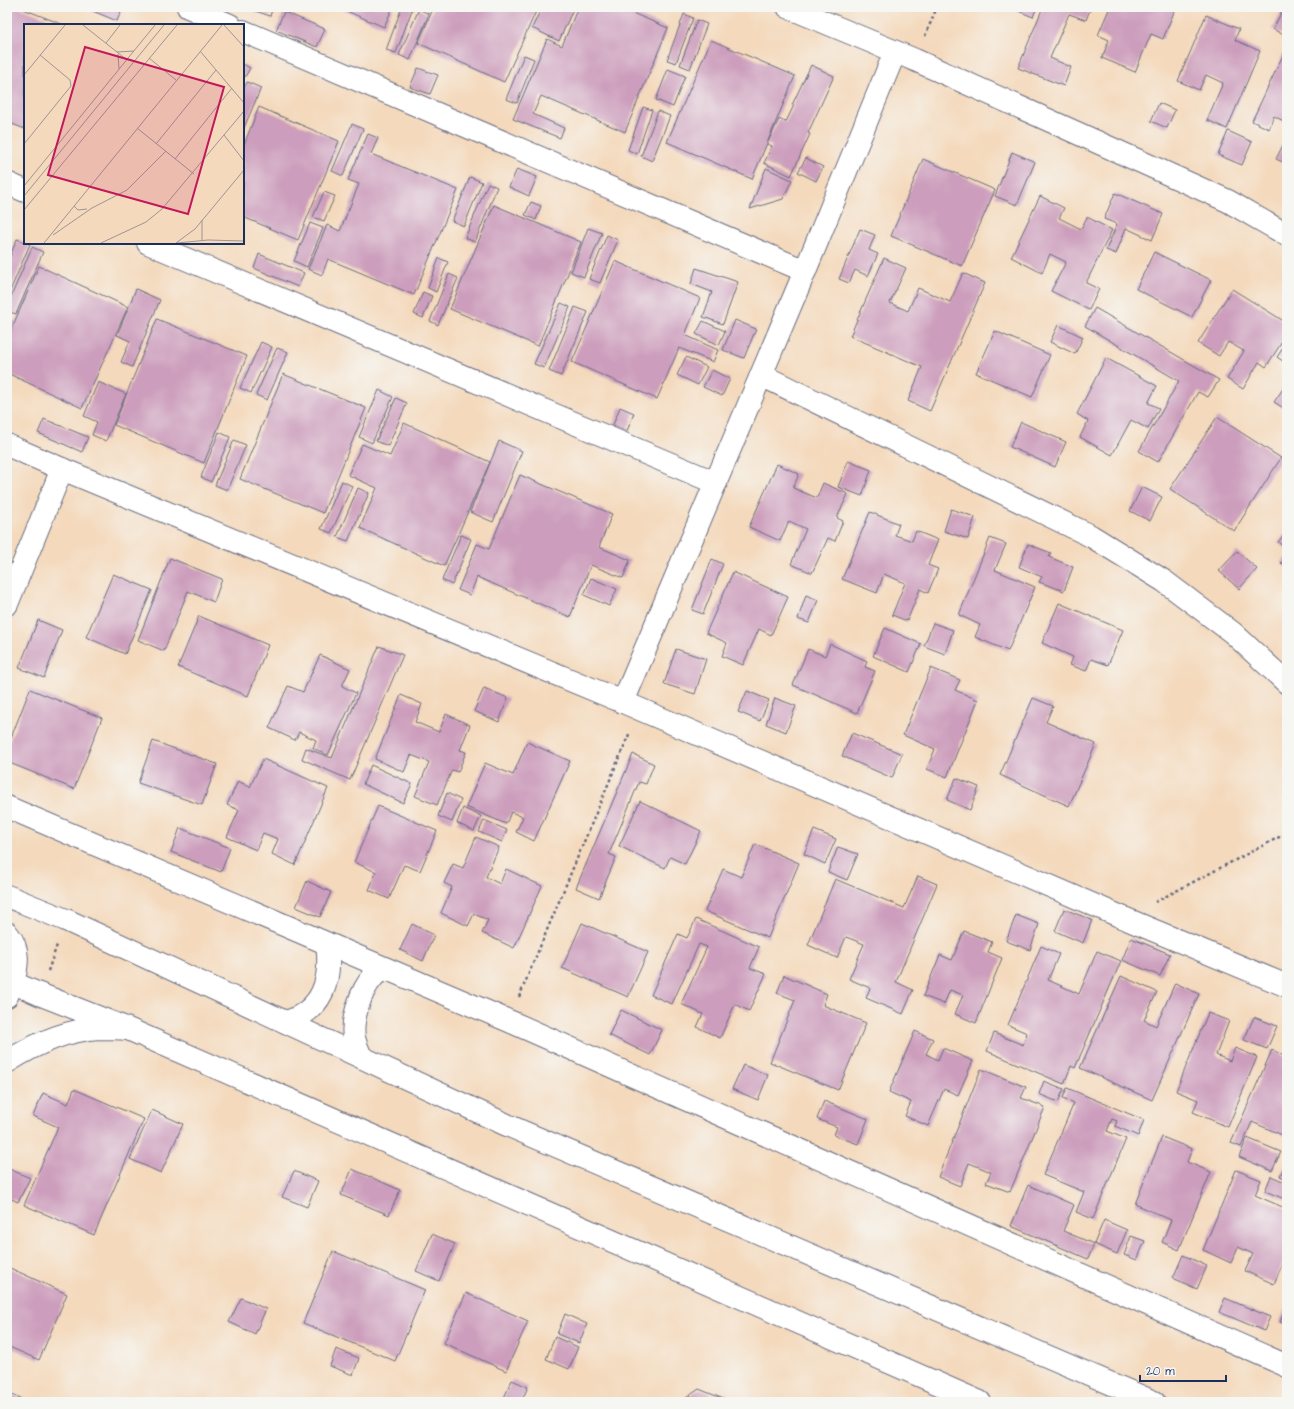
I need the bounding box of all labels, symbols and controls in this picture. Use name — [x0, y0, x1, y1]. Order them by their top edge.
inset map — [24, 24, 244, 244]
scale bar — [1140, 1357, 1226, 1383]
text: 20 m — [1146, 1363, 1175, 1380]

